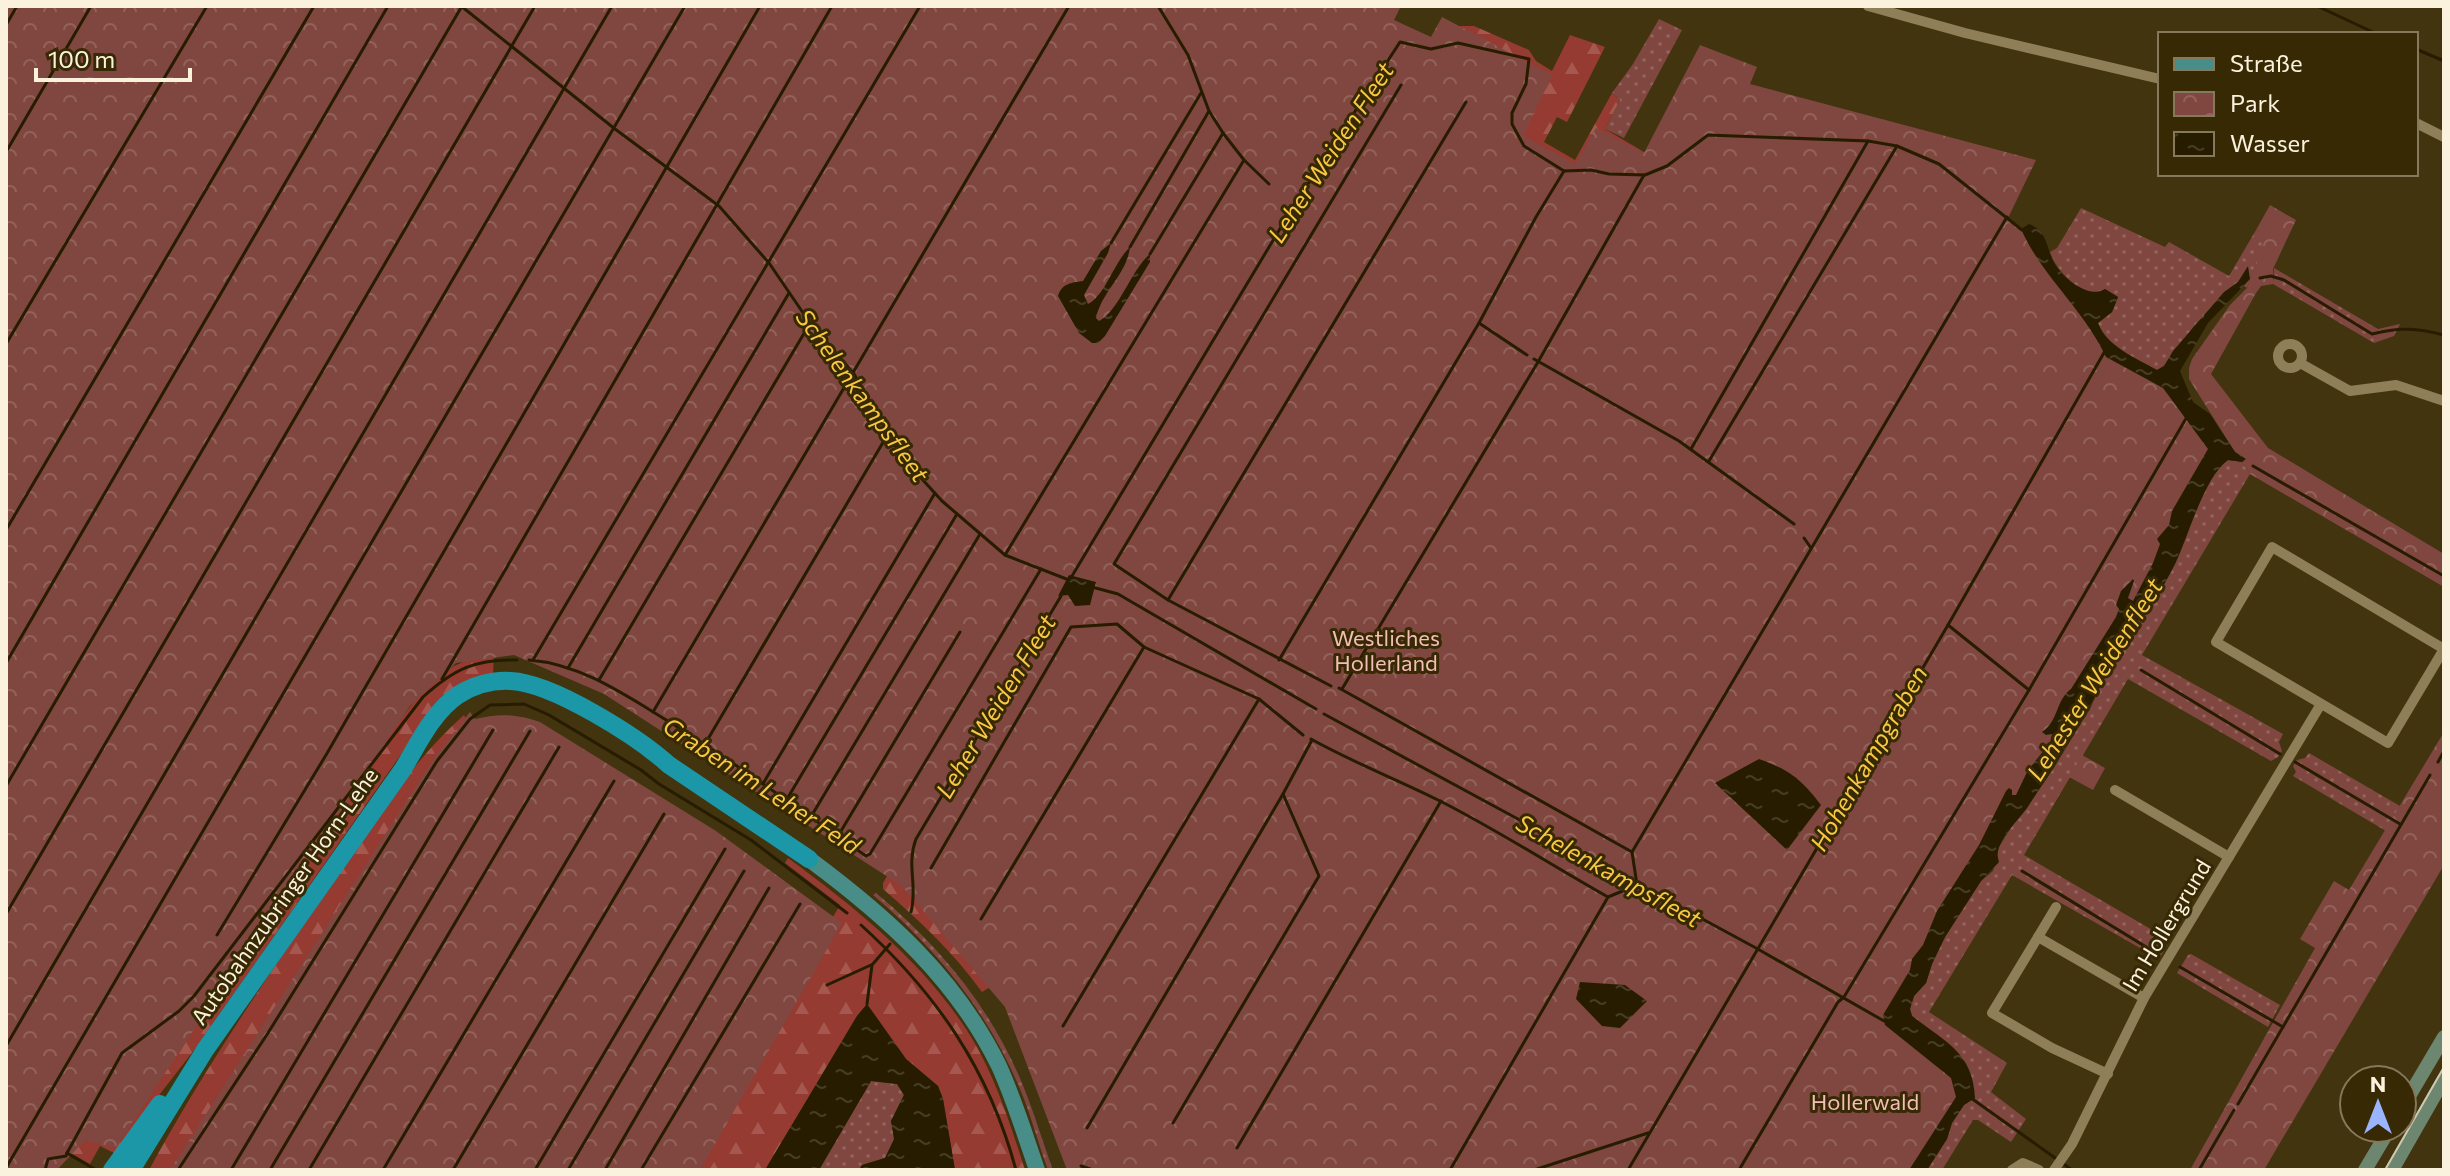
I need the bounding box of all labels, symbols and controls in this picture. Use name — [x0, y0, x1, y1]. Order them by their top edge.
scale bar — [36, 32, 190, 82]
legend — [2158, 32, 2418, 176]
text: 100 m — [48, 44, 115, 73]
text: Straße — [2230, 48, 2303, 77]
water label: Leher Weiden Fleet — [1261, 56, 1400, 247]
text: Park — [2230, 88, 2280, 117]
text: Wasser — [2230, 128, 2310, 157]
water label: Schelenkampsfleet — [791, 303, 936, 488]
water label: Lehester Weidenfleet — [2020, 572, 2169, 785]
water label: Leher Weiden Fleet — [929, 608, 1062, 803]
park label: Westliches Hollerland — [1332, 624, 1440, 676]
water label: Hohenkampgraben — [1803, 660, 1933, 856]
water label: Graben im Leher Feld — [658, 710, 867, 860]
street label: Autobahnzubringer Horn-Lehe — [185, 762, 383, 1030]
water label: Schelenkampsfleet — [1512, 807, 1707, 933]
street label: Im Hollergrund — [2116, 854, 2216, 996]
north arrow — [2338, 1064, 2418, 1144]
text: N — [2370, 1070, 2386, 1097]
park label: Hollerwald — [1811, 1088, 1919, 1115]

